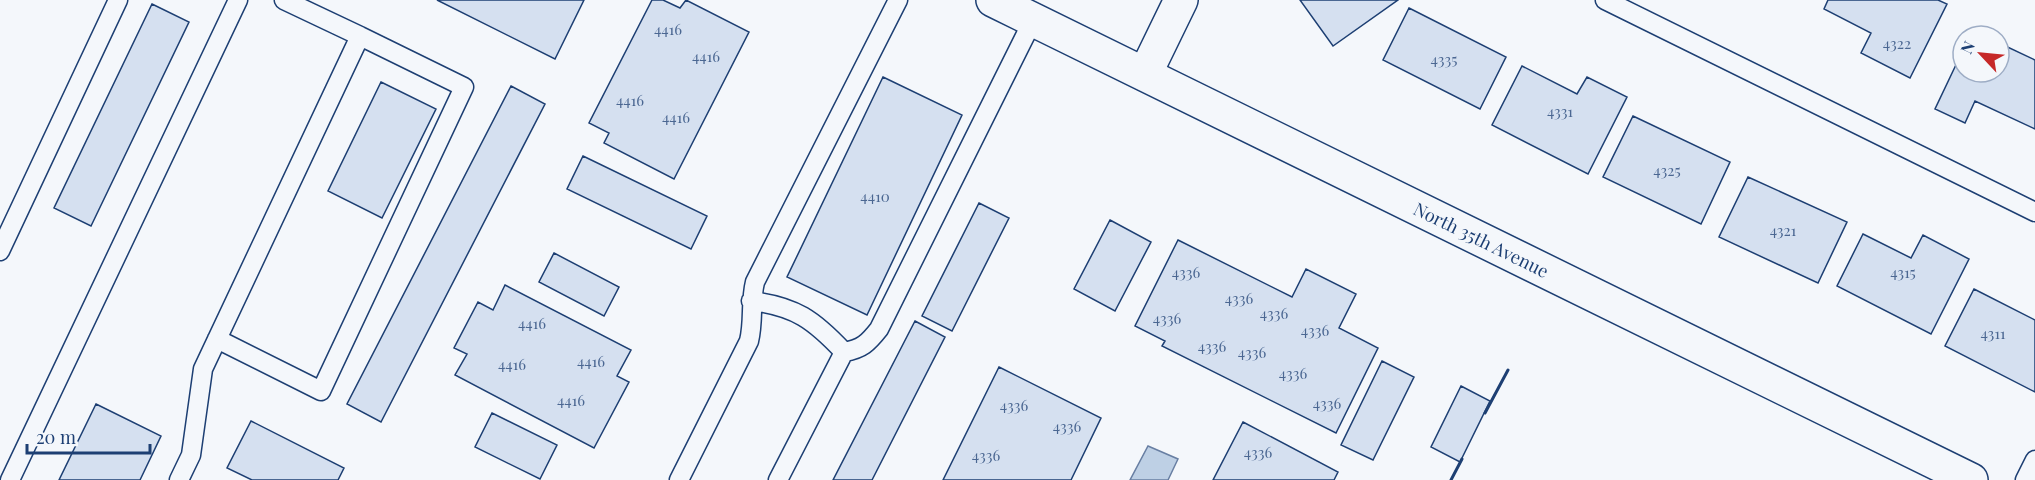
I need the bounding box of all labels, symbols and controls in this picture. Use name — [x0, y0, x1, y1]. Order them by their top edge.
house number: 4416 — [654, 19, 682, 39]
north arrow — [1951, 24, 2011, 84]
house number: 4322 — [1883, 33, 1911, 53]
text: N — [1955, 37, 1979, 57]
house number: 4416 — [692, 46, 720, 66]
house number: 4335 — [1431, 49, 1457, 69]
house number: 4416 — [616, 90, 644, 110]
house number: 4331 — [1547, 101, 1574, 121]
house number: 4416 — [662, 107, 690, 127]
house number: 4325 — [1653, 160, 1681, 180]
house number: 4410 — [860, 186, 890, 206]
street label: North 35th Avenue — [1410, 196, 1553, 283]
house number: 4321 — [1770, 220, 1797, 240]
house number: 4336 — [1172, 262, 1200, 282]
house number: 4315 — [1890, 262, 1916, 282]
house number: 4336 — [1225, 288, 1253, 308]
house number: 4336 — [1260, 303, 1288, 323]
house number: 4336 — [1153, 308, 1181, 328]
house number: 4416 — [518, 313, 546, 333]
house number: 4336 — [1301, 320, 1329, 340]
house number: 4311 — [1980, 323, 2006, 343]
house number: 4336 — [1198, 336, 1226, 356]
house number: 4336 — [1238, 342, 1266, 362]
house number: 4416 — [577, 351, 605, 371]
house number: 4416 — [498, 354, 526, 374]
house number: 4336 — [1279, 363, 1307, 383]
house number: 4416 — [557, 390, 585, 410]
house number: 4336 — [1313, 393, 1341, 413]
house number: 4336 — [1000, 395, 1028, 415]
house number: 4336 — [1053, 416, 1081, 436]
scale bar — [27, 417, 150, 455]
text: 20 m — [36, 425, 76, 449]
house number: 4336 — [1244, 442, 1272, 462]
house number: 4336 — [972, 445, 1000, 465]

